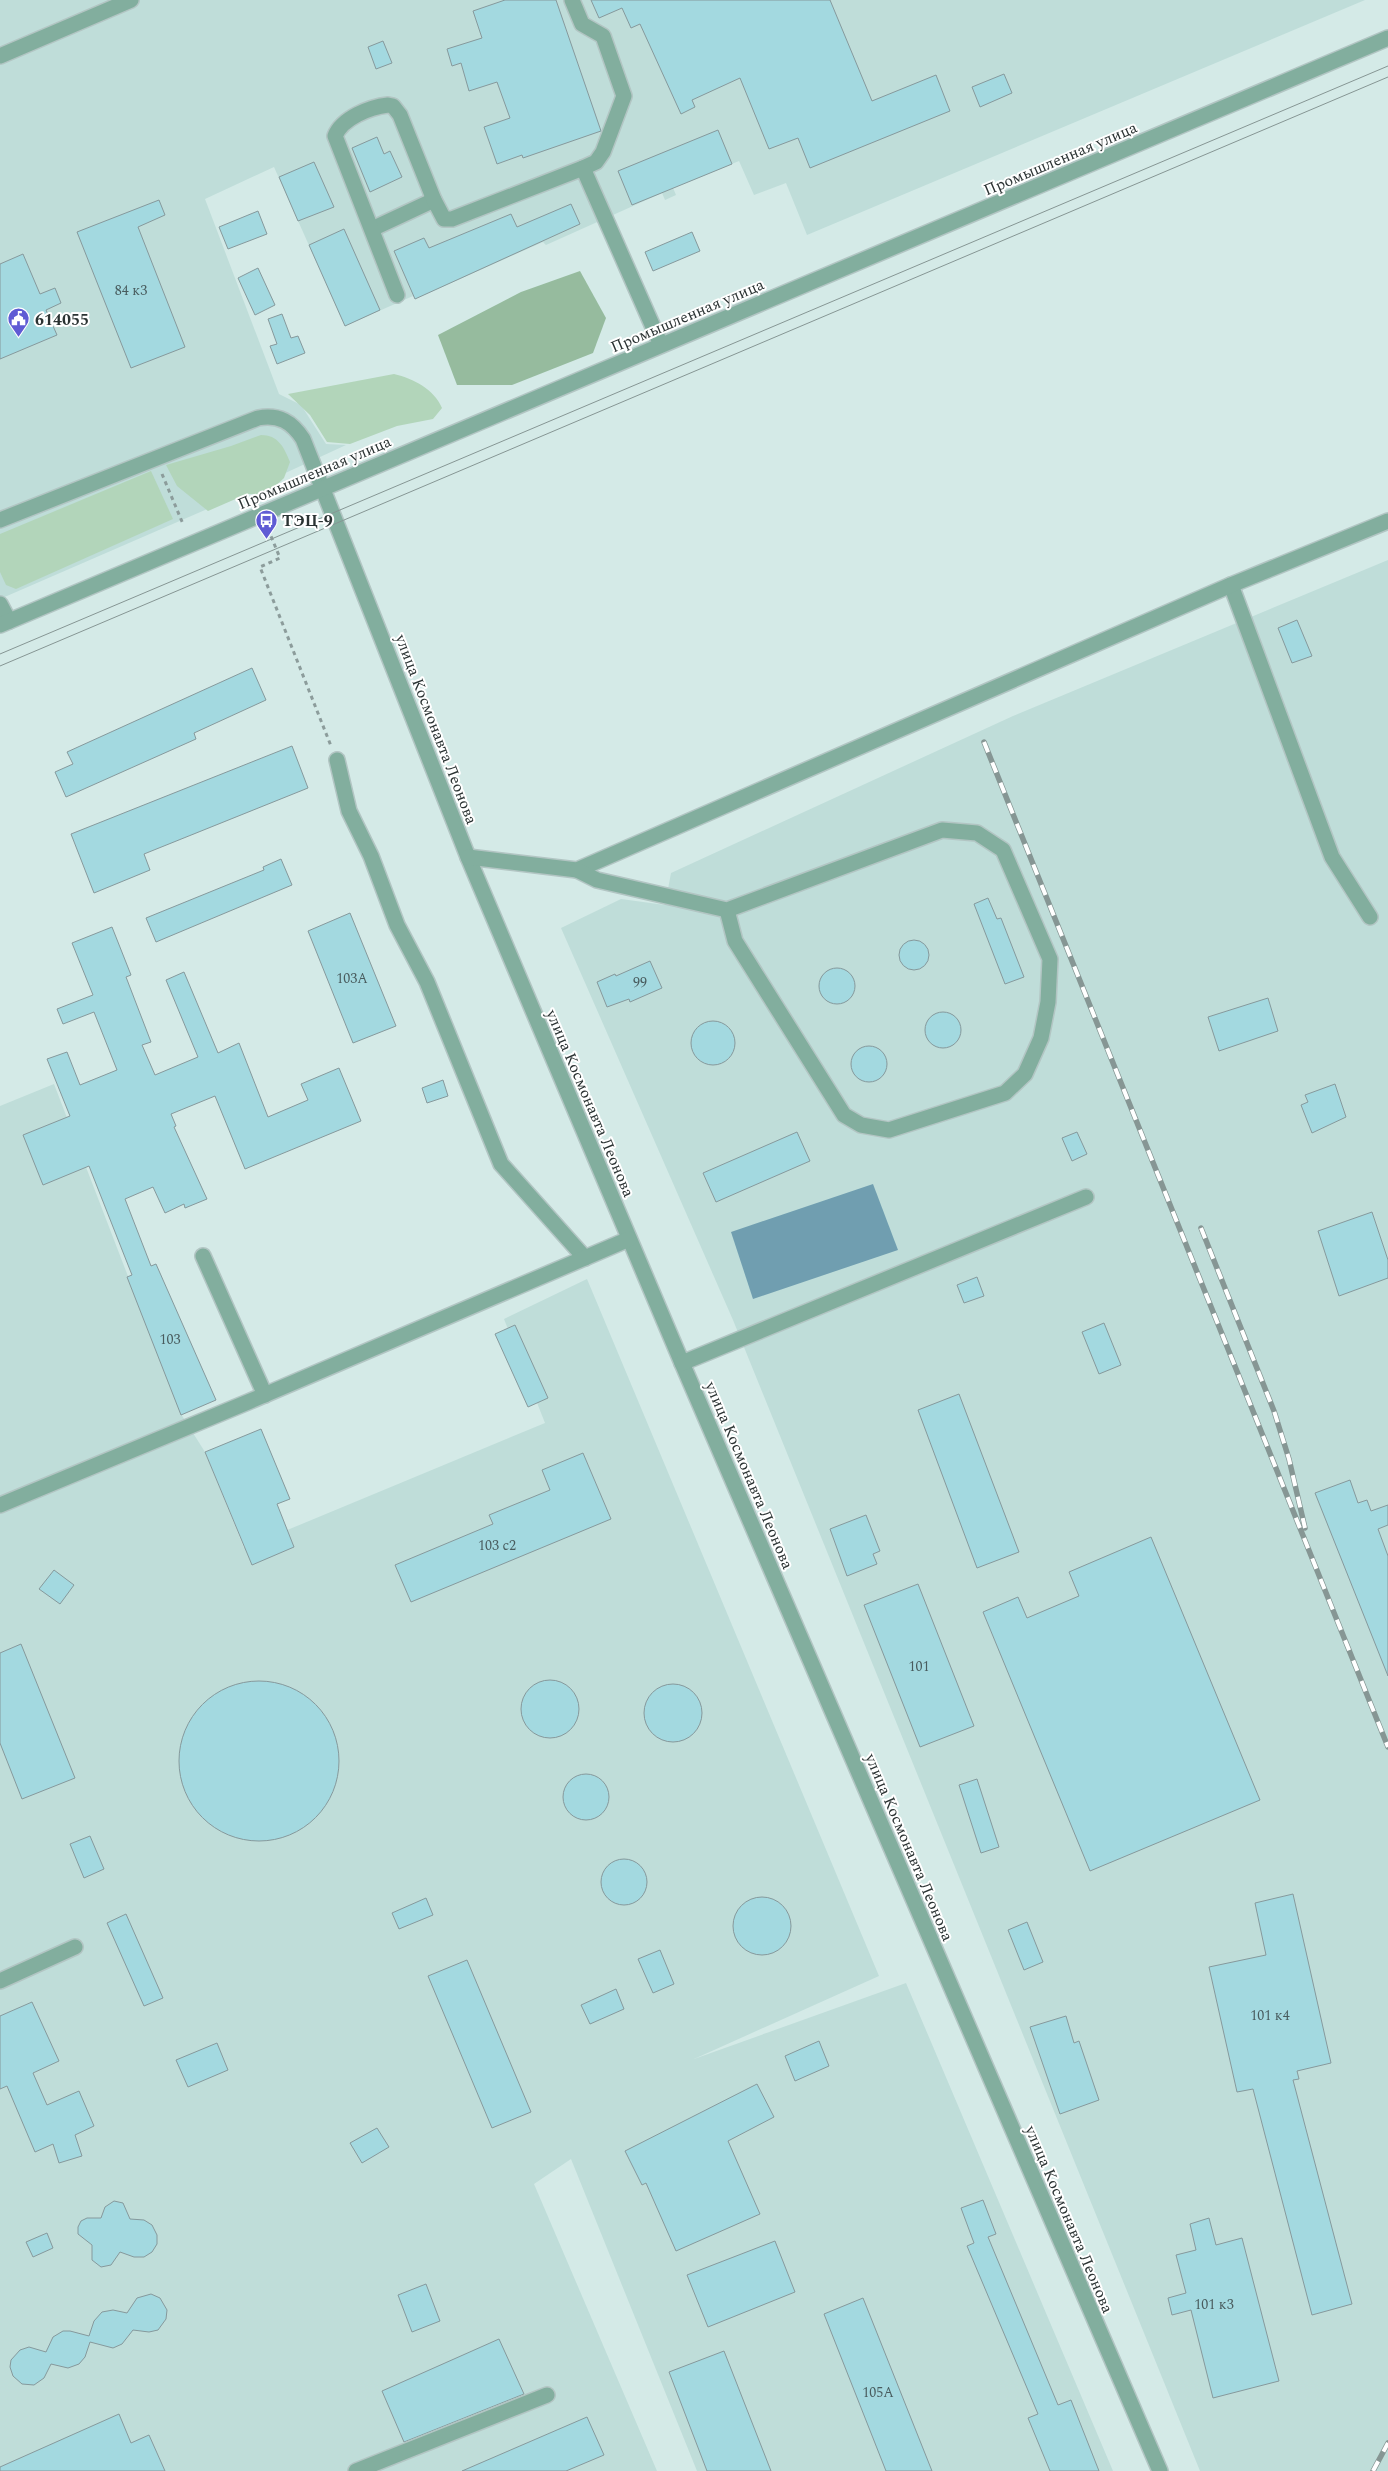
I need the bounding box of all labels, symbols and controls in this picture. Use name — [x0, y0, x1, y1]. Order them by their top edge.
street label: Промышленная улица — [980, 116, 1141, 202]
street label: Промышленная улица — [607, 273, 768, 359]
house number: 84 к3 — [115, 280, 147, 301]
public building icon: 614055 — [7, 307, 31, 338]
place label: 614055 — [35, 308, 89, 332]
street label: Промышленная улица — [234, 430, 395, 516]
bus stop icon: ТЭЦ-9 — [254, 508, 278, 539]
place label: ТЭЦ-9 — [282, 509, 333, 533]
street label: улица Космонавта Леонова — [388, 630, 484, 828]
house number: 103А — [336, 968, 368, 989]
house number: 99 — [633, 972, 647, 993]
street label: улица Космонавта Леонова — [539, 1005, 641, 1201]
house number: 103 — [160, 1329, 181, 1350]
street label: улица Космонавта Леонова — [698, 1377, 800, 1573]
house number: 103 с2 — [478, 1535, 516, 1556]
house number: 101 — [909, 1656, 930, 1677]
street label: улица Космонавта Леонова — [858, 1749, 960, 1945]
house number: 101 к4 — [1250, 2005, 1290, 2026]
street label: улица Космонавта Леонова — [1018, 2121, 1120, 2317]
house number: 101 к3 — [1194, 2294, 1234, 2315]
house number: 105А — [862, 2382, 894, 2403]

